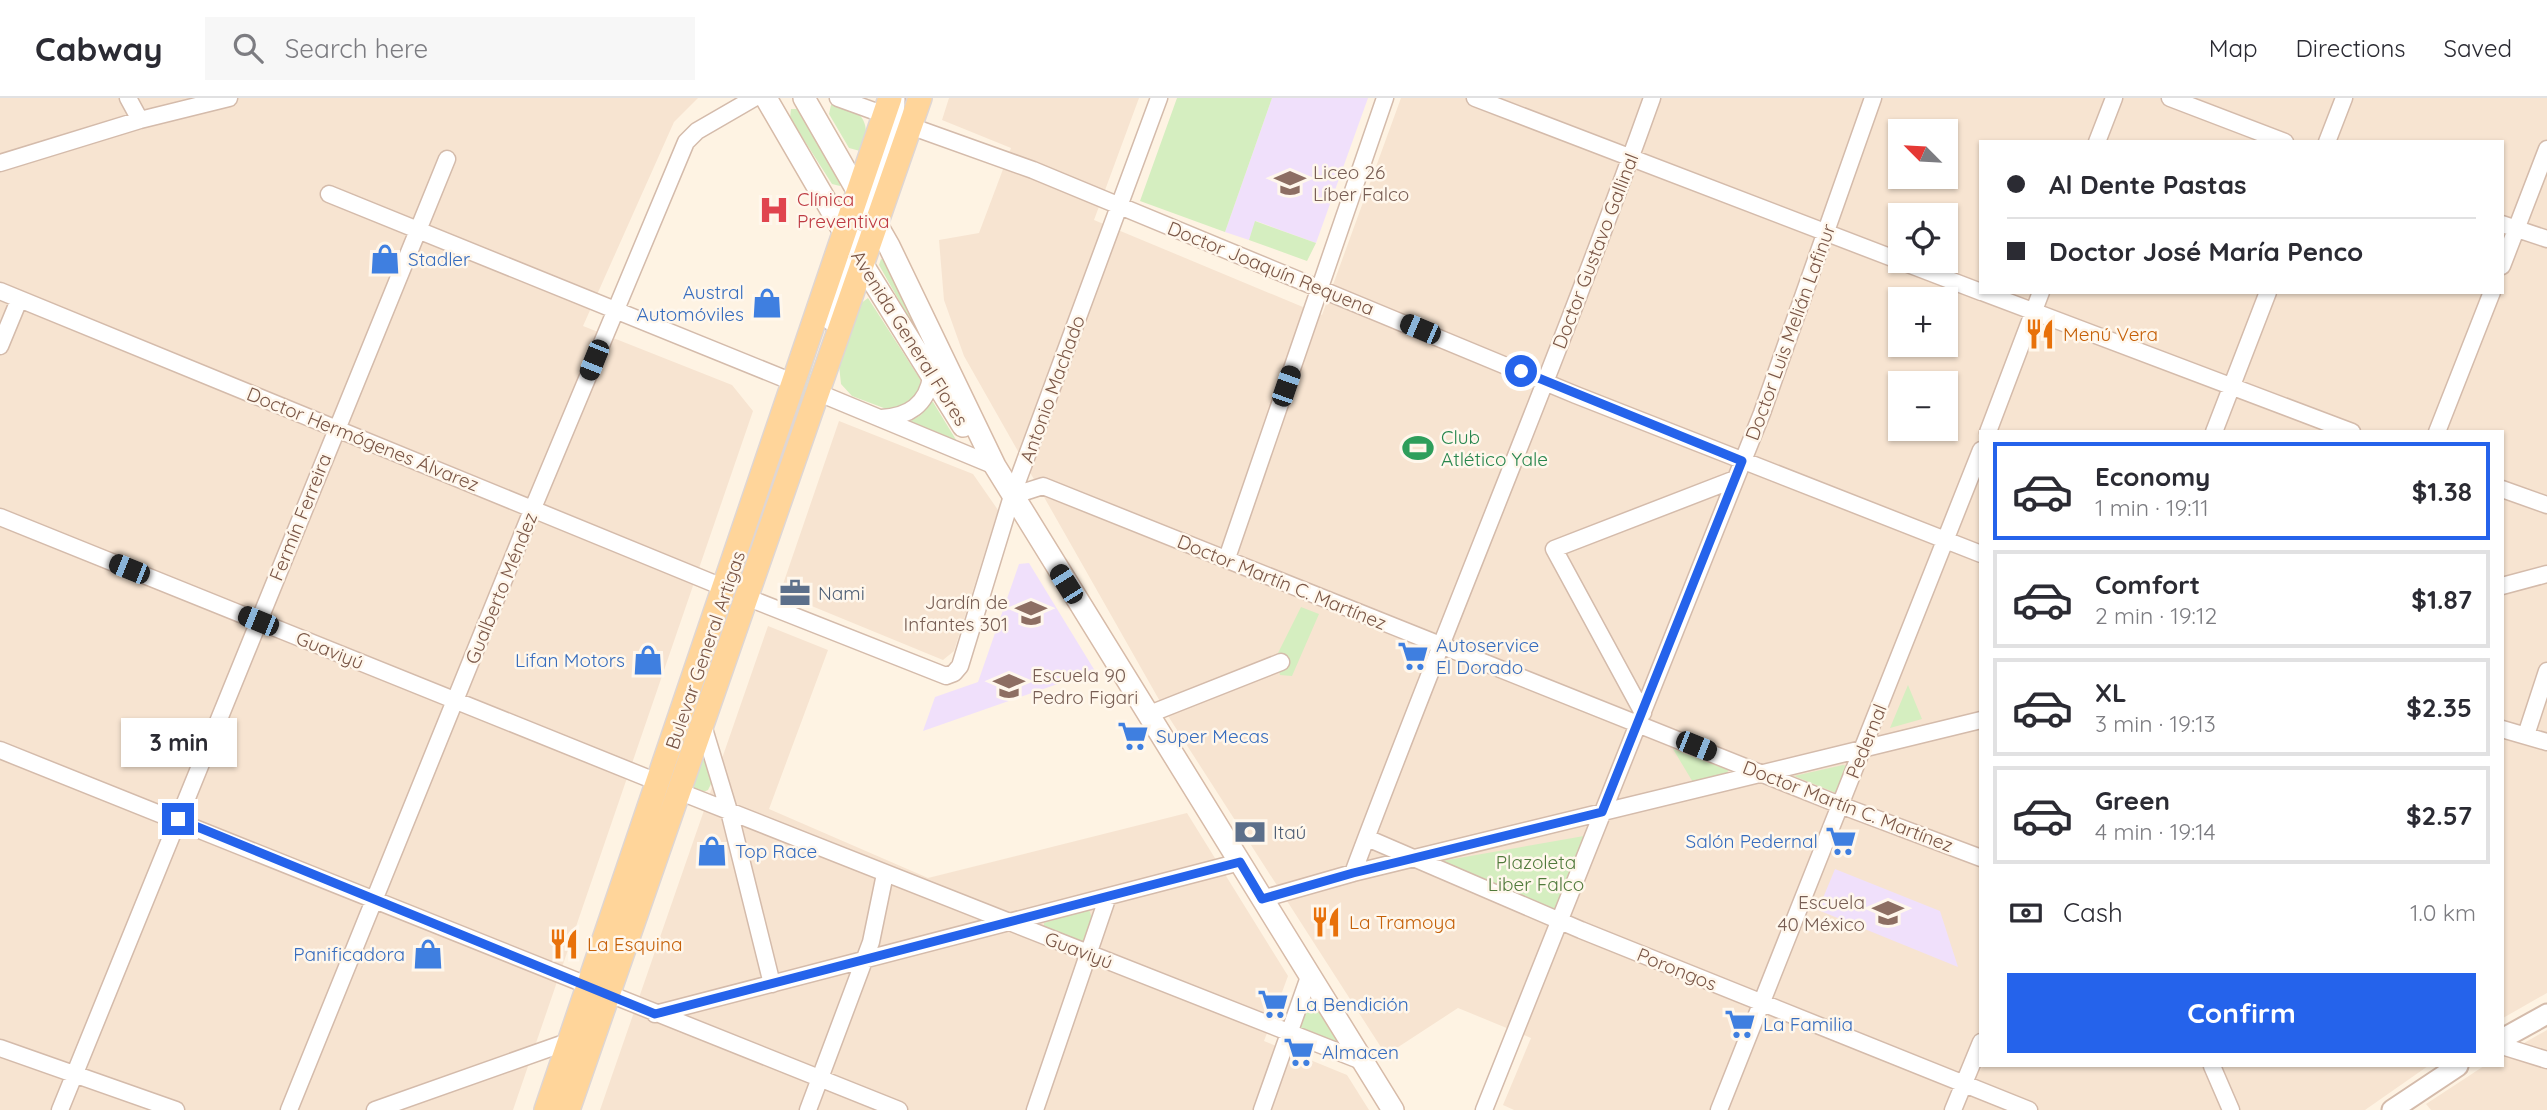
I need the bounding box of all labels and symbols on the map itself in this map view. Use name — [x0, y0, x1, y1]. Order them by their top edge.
north arrow — [1888, 119, 1958, 189]
street label: Doctor Gustavo Gallinal — [1547, 150, 1643, 352]
place label: Liceo 26 Líber Falco — [1313, 160, 1409, 206]
school or university icon: Liceo 26 Líber Falco — [1273, 166, 1307, 200]
place label: Clínica Preventiva — [797, 187, 890, 233]
hospital icon: Clínica Preventiva — [757, 193, 791, 227]
street label: Doctor Joaquín Requena — [1164, 216, 1378, 320]
street label: Doctor Luis Melián Lafinur — [1740, 220, 1841, 444]
shop icon: Stadler — [368, 242, 402, 276]
street label: Avenida General Flores — [846, 246, 974, 430]
place label: Stadler — [408, 247, 471, 271]
place label: Austral Automóviles — [637, 280, 744, 326]
shop icon: Austral Automóviles — [750, 286, 784, 320]
car — [1397, 311, 1444, 347]
street label: Antonio Machado — [1014, 312, 1090, 466]
restaurant icon: Menú Vera — [2023, 317, 2057, 351]
place label: Menú Vera — [2063, 322, 2158, 346]
car — [577, 337, 612, 383]
route start — [1505, 355, 1537, 387]
car — [1270, 363, 1303, 409]
street label: Doctor Hermógenes Álvarez — [243, 381, 483, 497]
place label: Club Atlético Yale — [1441, 425, 1548, 471]
sports icon: Club Atlético Yale — [1401, 431, 1435, 465]
street label: Fermín Ferreira — [264, 450, 336, 584]
street label: Gualberto Méndez — [460, 509, 542, 667]
street label: Doctor Martín C. Martínez — [1174, 529, 1390, 635]
street label: Bulevar General Artigas — [660, 548, 750, 752]
car — [106, 551, 153, 587]
car — [1046, 561, 1087, 607]
office icon: Nami — [778, 576, 812, 610]
place label: Nami — [818, 581, 865, 605]
place label: Jardín de Infantes 301 — [903, 590, 1008, 636]
school or university icon: Jardín de Infantes 301 — [1014, 596, 1048, 630]
car — [235, 603, 282, 639]
street label: Guaviyú — [293, 626, 367, 674]
place label: Autoservice El Dorado — [1436, 633, 1539, 679]
supermarket icon: Autoservice El Dorado — [1396, 639, 1430, 673]
shop icon: Lifan Motors — [631, 643, 665, 677]
place label: Lifan Motors — [515, 648, 625, 672]
place label: Escuela 90 Pedro Figari — [1032, 663, 1138, 709]
school or university icon: Escuela 90 Pedro Figari — [992, 669, 1026, 703]
street label: Pedernal — [1840, 700, 1892, 782]
callout: 3 min — [120, 718, 236, 766]
supermarket icon: Super Mecas — [1116, 719, 1150, 753]
place label: Super Mecas — [1156, 724, 1269, 748]
car — [1673, 728, 1720, 764]
street label: Doctor Martín C. Martínez — [1739, 755, 1957, 857]
route end — [162, 803, 194, 835]
bank icon: Itaú — [1233, 815, 1267, 849]
place label: Itaú — [1273, 820, 1306, 844]
supermarket icon: Salón Pedernal — [1824, 824, 1858, 858]
place label: Salón Pedernal — [1685, 829, 1818, 853]
shop icon: Top Race — [695, 834, 729, 868]
place label: Top Race — [735, 839, 817, 863]
park label: Plazoleta Liber Falco — [1488, 850, 1584, 896]
place label: Escuela 40 México — [1778, 890, 1865, 936]
school or university icon: Escuela 40 México — [1871, 896, 1905, 930]
restaurant icon: La Tramoya — [1309, 905, 1343, 939]
place label: La Tramoya — [1349, 910, 1456, 934]
street label: Guaviyú — [1042, 926, 1116, 974]
restaurant icon: La Esquina — [547, 927, 581, 961]
place label: La Esquina — [587, 932, 682, 956]
shop icon: Panificadora — [411, 937, 445, 971]
place label: Panificadora — [293, 942, 405, 966]
street label: Porongos — [1634, 942, 1720, 996]
supermarket icon: La Bendición — [1256, 987, 1290, 1021]
place label: La Bendición — [1296, 992, 1409, 1016]
supermarket icon: La Familia — [1723, 1007, 1757, 1041]
place label: La Familia — [1763, 1012, 1853, 1036]
supermarket icon: Almacen — [1282, 1035, 1316, 1069]
place label: Almacen — [1322, 1040, 1399, 1064]

